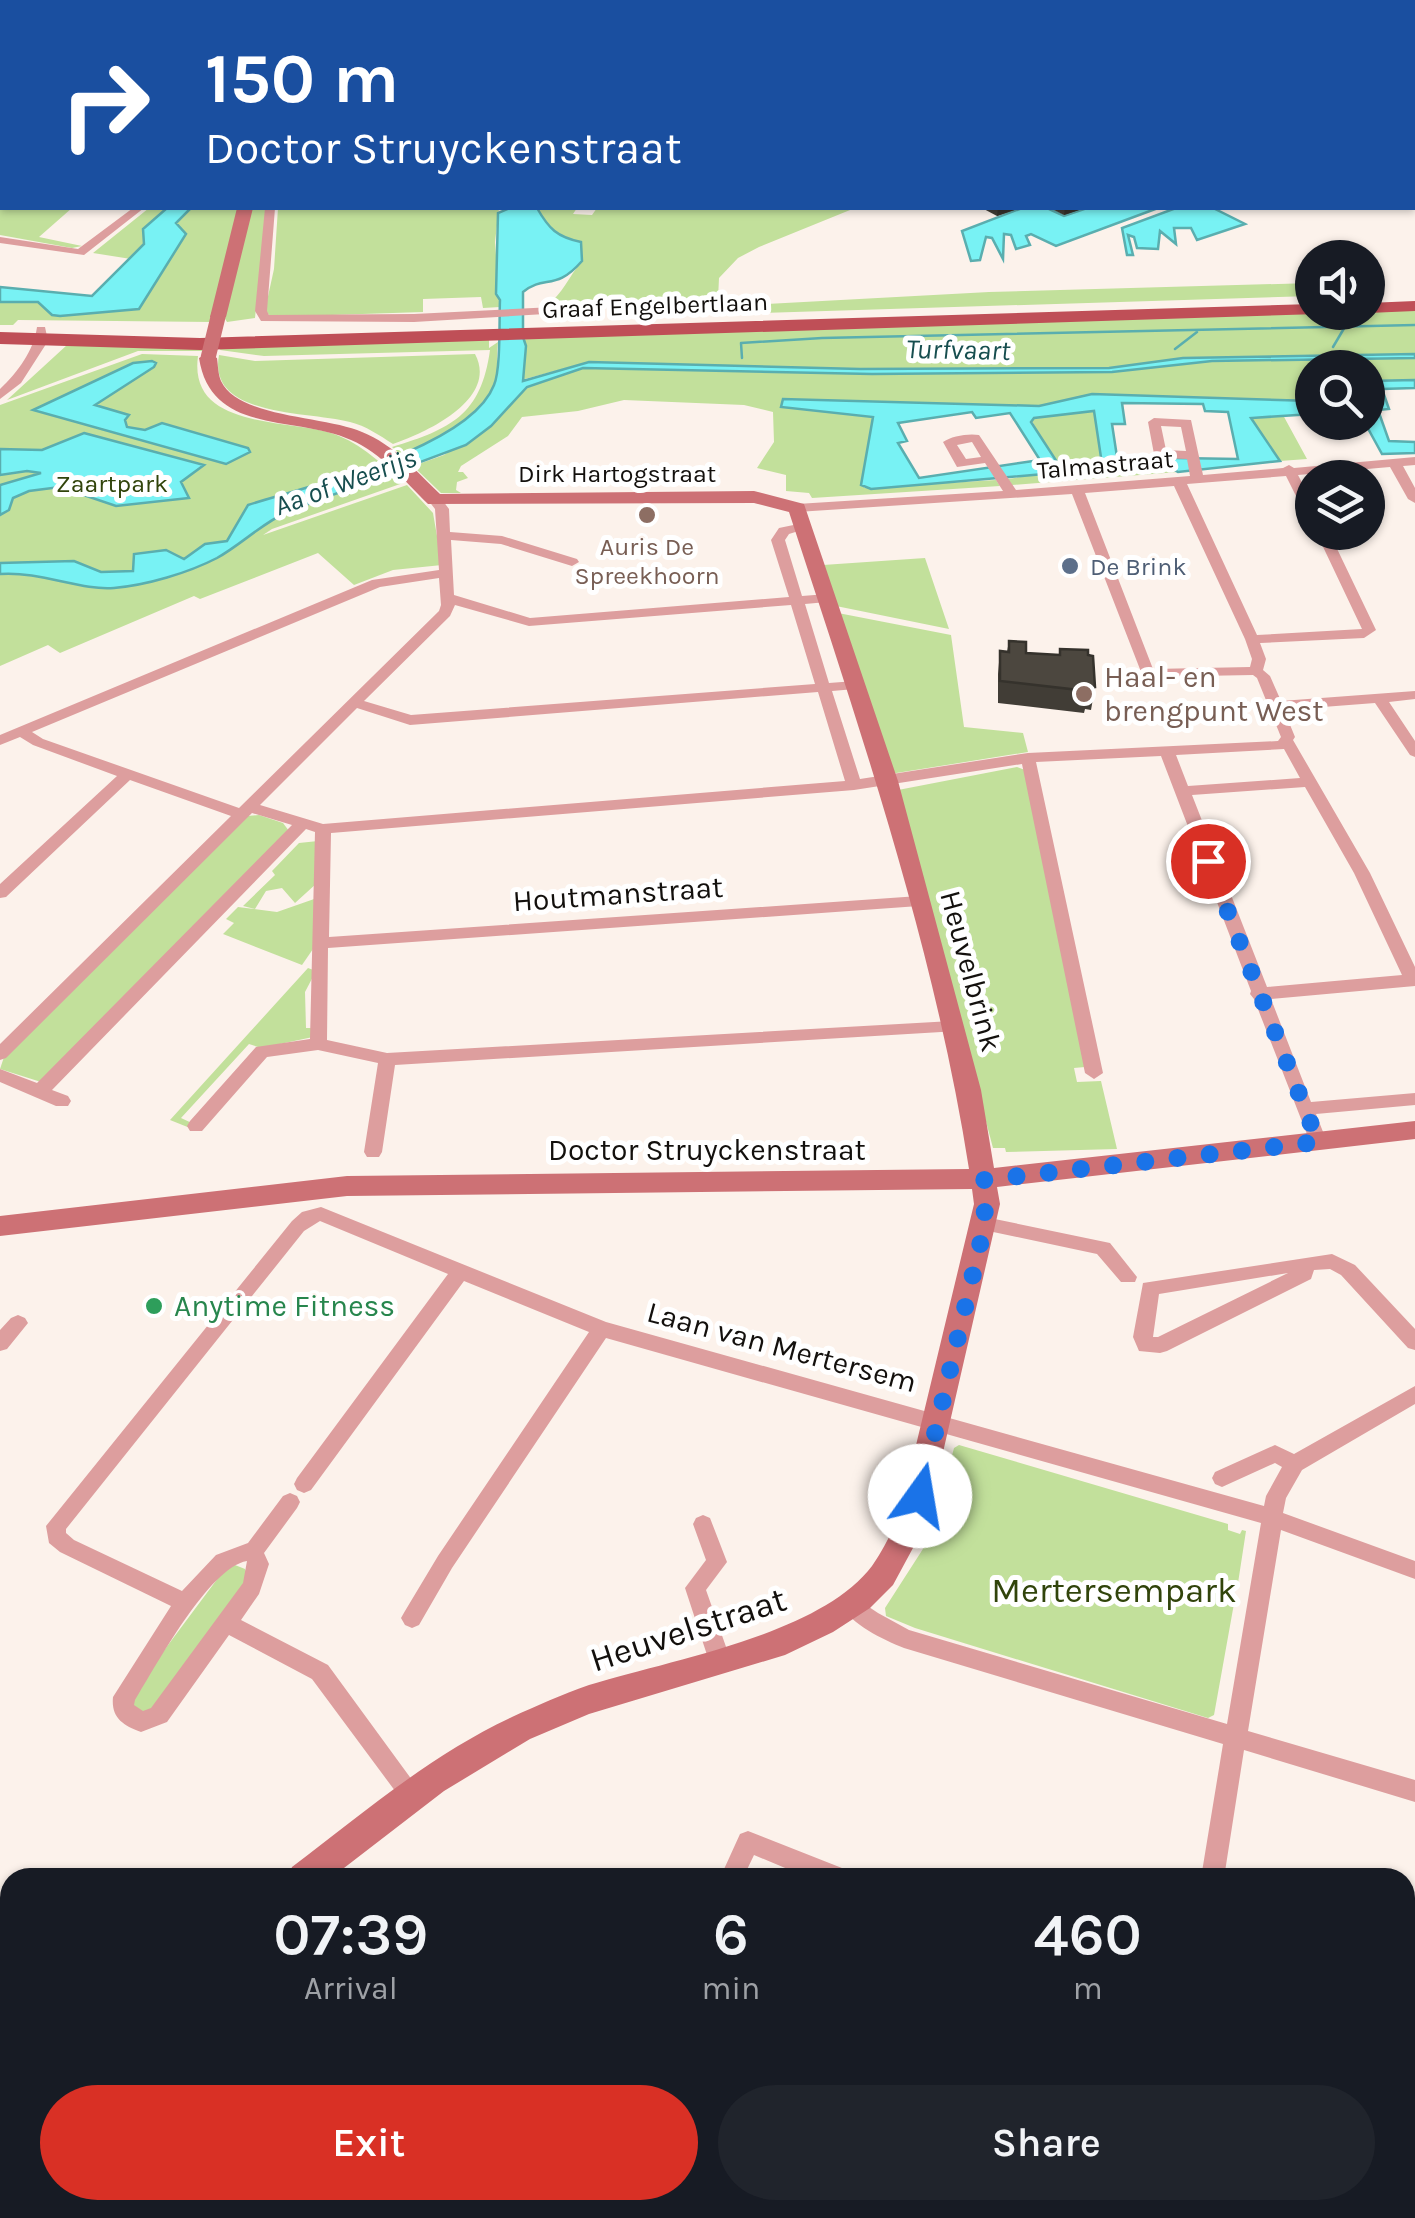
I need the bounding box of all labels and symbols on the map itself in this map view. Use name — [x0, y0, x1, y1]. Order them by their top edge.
street label: Graaf Engelbertlaan — [542, 287, 768, 324]
water label: Turfvaart — [906, 332, 1011, 367]
water label: Aa of Weerijs — [270, 441, 421, 522]
street label: Talmastraat — [1036, 444, 1174, 485]
street label: Dirk Hartogstraat — [518, 459, 716, 488]
park label: Zaartpark — [56, 469, 168, 498]
marker: Auris De Spreekhoorn — [636, 504, 658, 526]
place label: Auris De Spreekhoorn — [574, 532, 720, 590]
place label: De Brink — [1090, 552, 1186, 581]
marker: De Brink — [1059, 555, 1081, 577]
place label: Haal- en brengpunt West — [1104, 659, 1324, 729]
marker: Haal- en brengpunt West — [1073, 683, 1095, 705]
pin — [1166, 819, 1251, 904]
street label: Houtmanstraat — [512, 869, 724, 919]
street label: Heuvelbrink — [932, 887, 1010, 1055]
street label: Doctor Struyckenstraat — [548, 1132, 866, 1168]
place label: Anytime Fitness — [174, 1288, 395, 1324]
street label: Laan van Mertersem — [643, 1294, 921, 1400]
marker: Anytime Fitness — [143, 1295, 165, 1317]
position arrow — [868, 1444, 972, 1548]
park label: Mertersempark — [991, 1570, 1237, 1611]
street label: Heuvelstraat — [585, 1578, 791, 1680]

